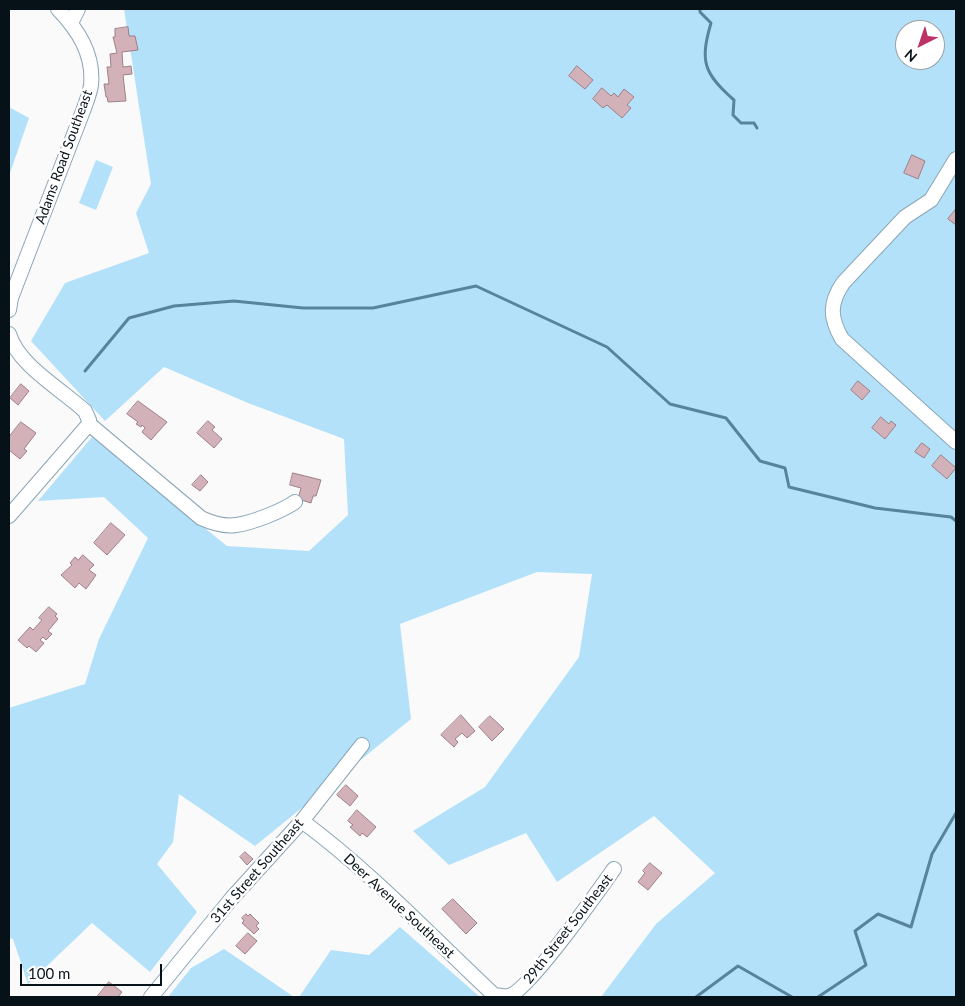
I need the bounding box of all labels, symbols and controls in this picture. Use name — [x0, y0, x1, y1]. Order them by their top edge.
north arrow — [895, 20, 945, 70]
text: N — [901, 46, 920, 66]
street label: Adams Road Southeast — [32, 88, 96, 226]
street label: 31st Street Southeast — [207, 815, 307, 927]
street label: Deer Avenue Southeast — [340, 850, 458, 962]
street label: 29th Street Southeast — [520, 871, 616, 987]
scale bar — [22, 954, 165, 986]
text: 100 m — [28, 964, 70, 982]

